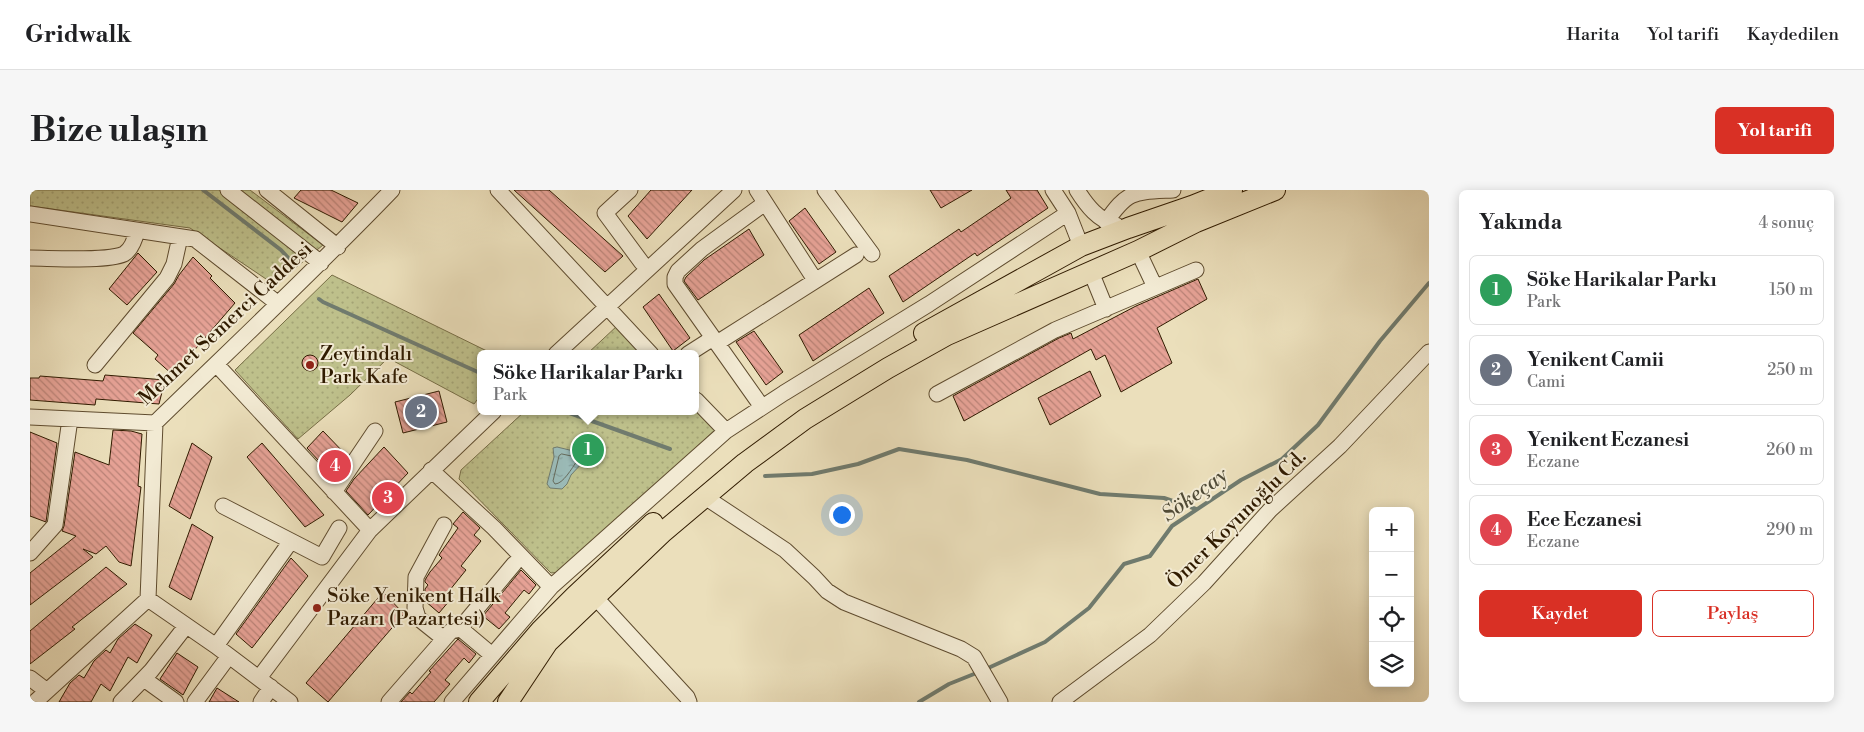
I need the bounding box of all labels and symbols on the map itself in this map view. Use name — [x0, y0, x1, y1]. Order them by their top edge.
street label: Mehmet Semerci Caddesi — [134, 237, 319, 411]
place label: Zeytindalı Park Kafe — [320, 342, 413, 390]
marker: Zeytindalı Park Kafe — [304, 359, 316, 371]
pin: 2 — [405, 393, 437, 431]
pin: 1 — [572, 431, 604, 469]
street label: Ömer Koyunoğlu Cd. — [1161, 444, 1312, 595]
pin: 4 — [319, 447, 351, 485]
water label: Sökeçay — [1157, 462, 1234, 528]
pin: 3 — [372, 479, 404, 517]
your location — [829, 502, 855, 528]
place label: Söke Yenikent Halk Pazarı (Pazartesi) — [327, 584, 502, 632]
marker: Söke Yenikent Halk Pazarı (Pazartesi) — [311, 602, 323, 614]

